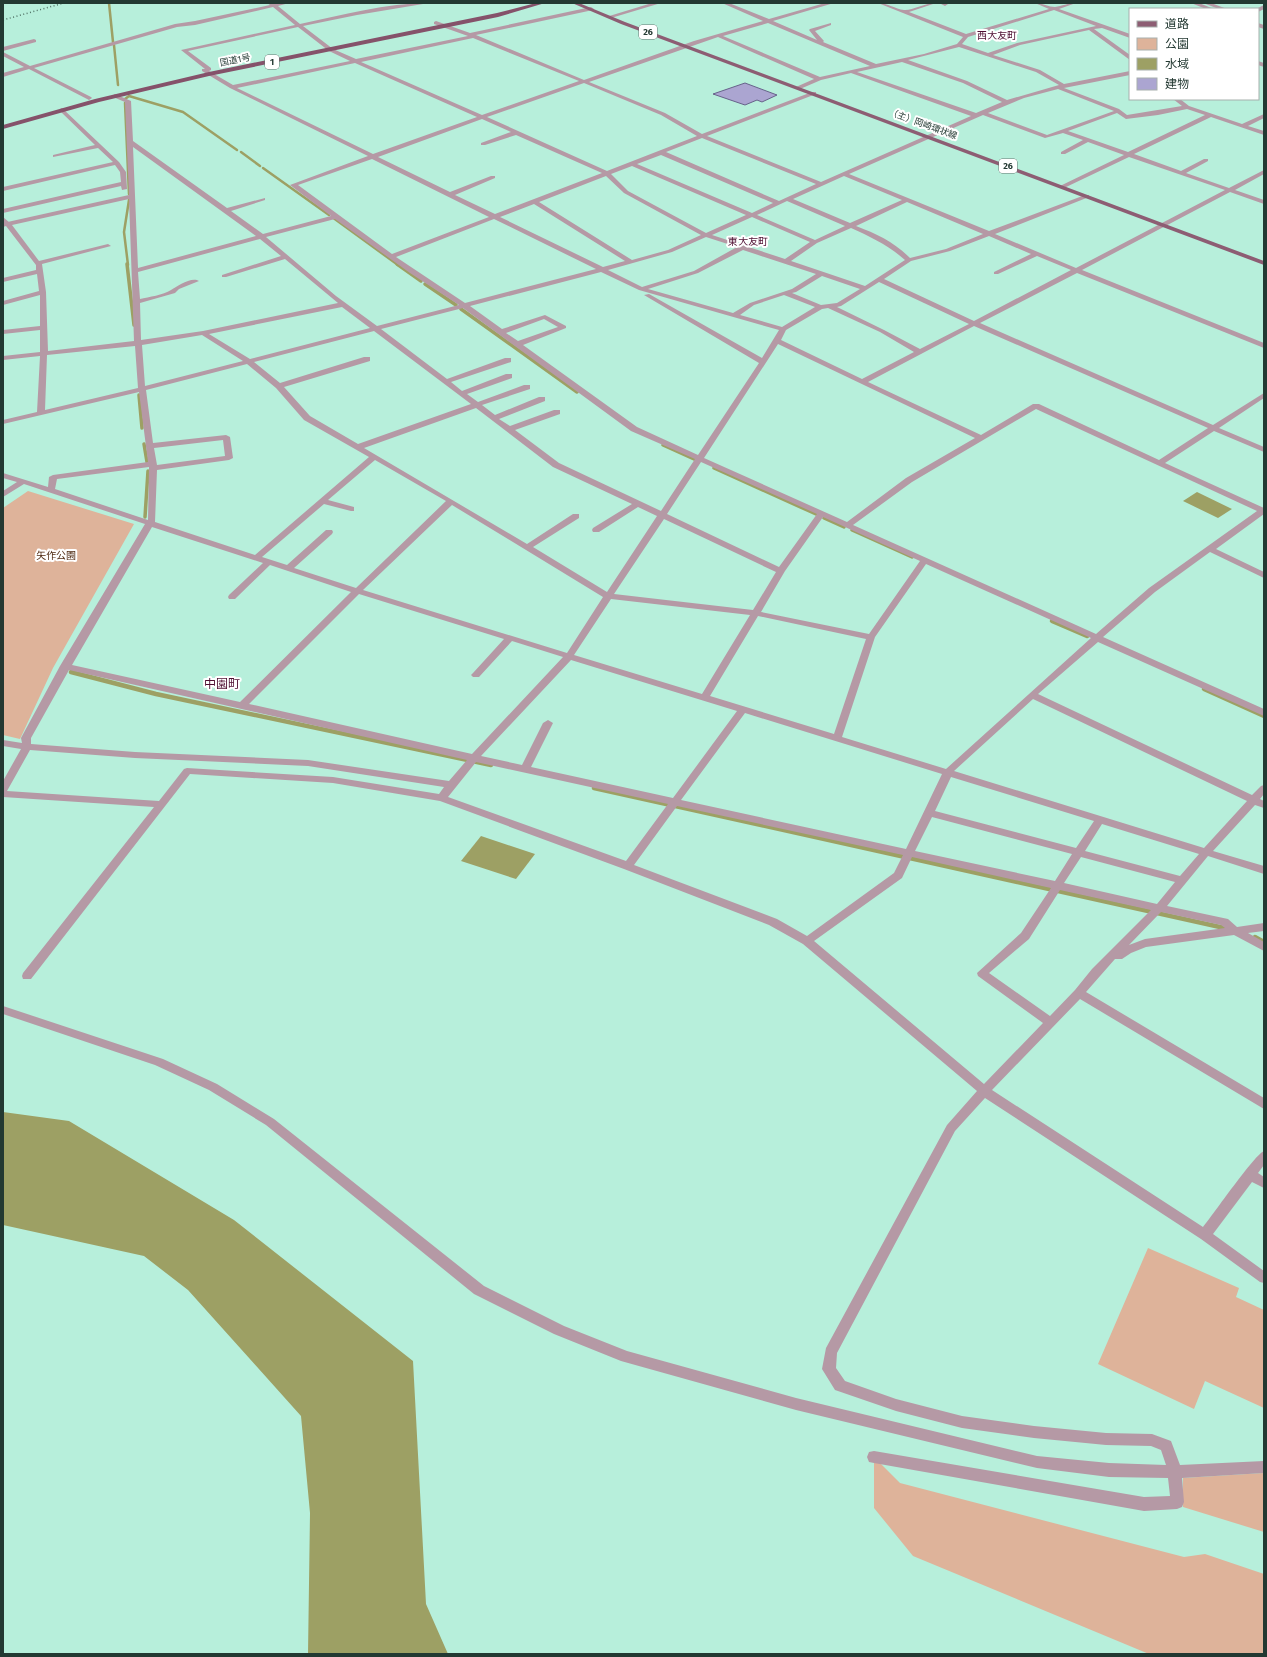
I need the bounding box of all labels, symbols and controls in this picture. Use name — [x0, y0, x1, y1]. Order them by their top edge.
legend — [1129, 8, 1259, 100]
text: 道路 — [1165, 17, 1189, 31]
road number: 26 — [639, 25, 657, 39]
district label: 西大友町 — [977, 30, 1017, 42]
text: 公園 — [1165, 37, 1189, 51]
street label: 国道1号 — [219, 52, 251, 68]
road number: 1 — [265, 55, 279, 69]
text: 水域 — [1165, 57, 1189, 71]
text: 建物 — [1165, 77, 1189, 91]
street label: （主）岡崎環状線 — [887, 106, 960, 141]
road number: 26 — [999, 159, 1017, 173]
district label: 東大友町 — [728, 236, 768, 248]
park label: 矢作公園 — [36, 550, 76, 562]
district label: 中園町 — [204, 677, 240, 691]

